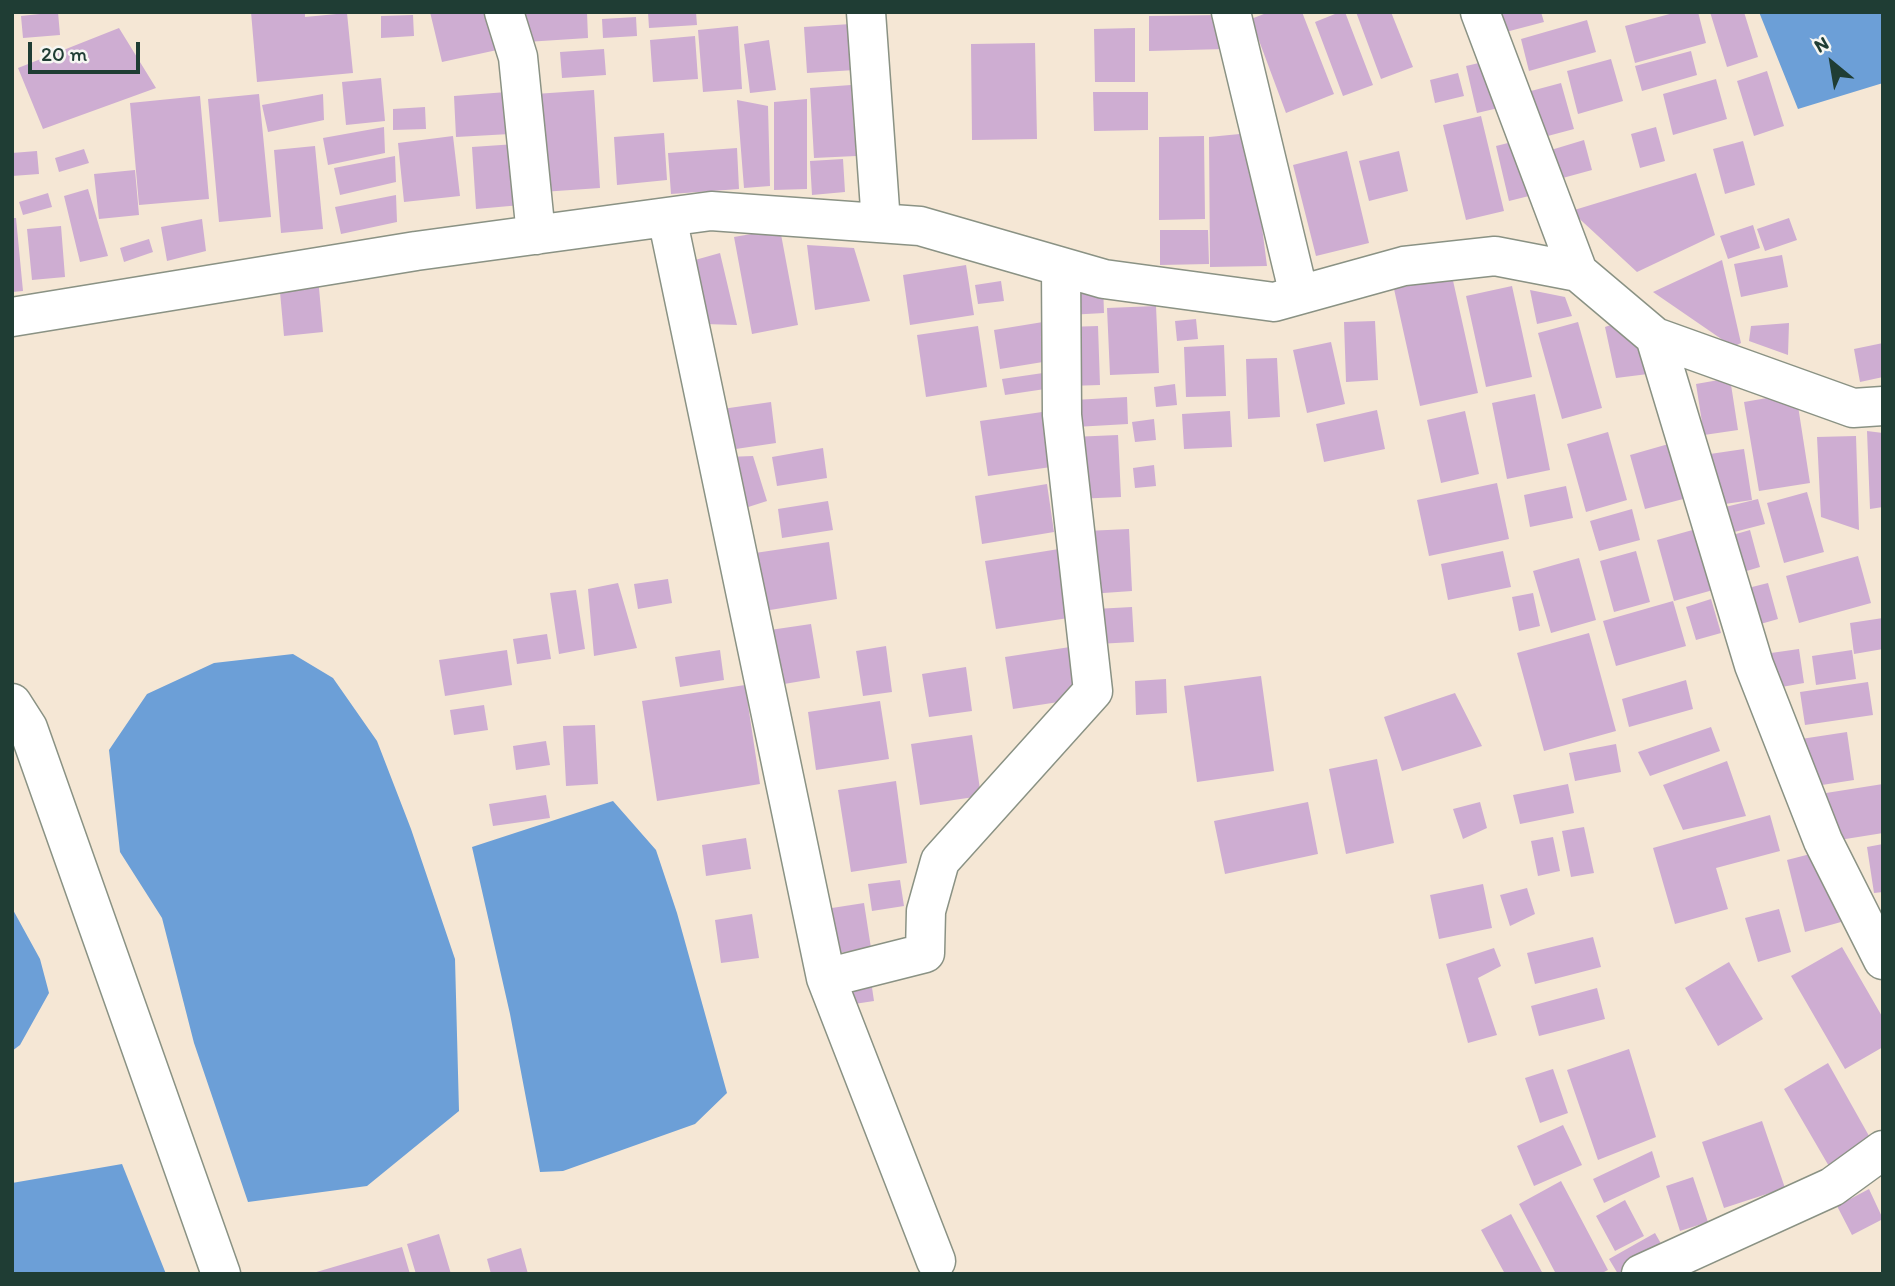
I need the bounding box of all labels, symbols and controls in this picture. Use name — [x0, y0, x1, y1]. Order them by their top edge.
scale bar — [32, 28, 144, 72]
north arrow — [1797, 28, 1867, 98]
text: N — [1810, 31, 1833, 58]
text: 20 m — [41, 41, 87, 66]

